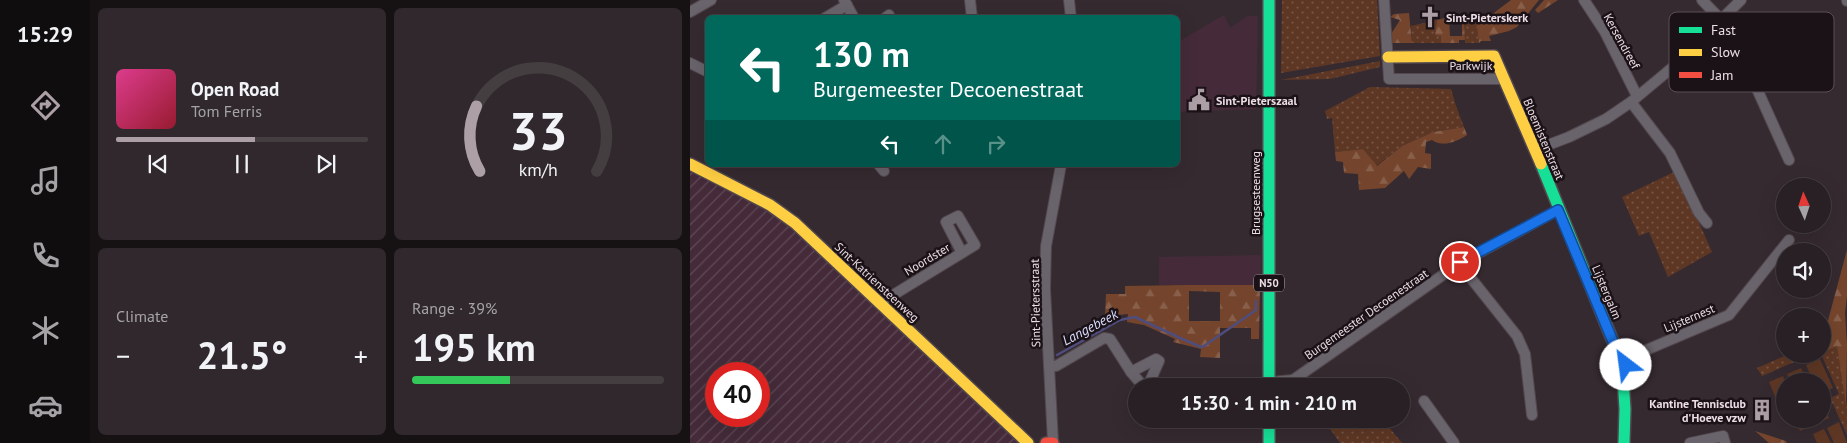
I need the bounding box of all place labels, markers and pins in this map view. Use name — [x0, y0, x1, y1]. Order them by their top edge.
church icon: Sint-Pieterskerk — [1417, 4, 1443, 30]
place label: Sint-Pieterskerk — [1446, 10, 1528, 25]
public building icon: Sint-Pieterszaal — [1186, 87, 1212, 113]
place label: Sint-Pieterszaal — [1216, 93, 1298, 108]
pin — [1439, 241, 1481, 283]
place label: Kantine Tennisclub d'Hoeve vzw — [1649, 396, 1747, 425]
building icon: Kantine Tennisclub d'Hoeve vzw — [1749, 397, 1775, 423]

